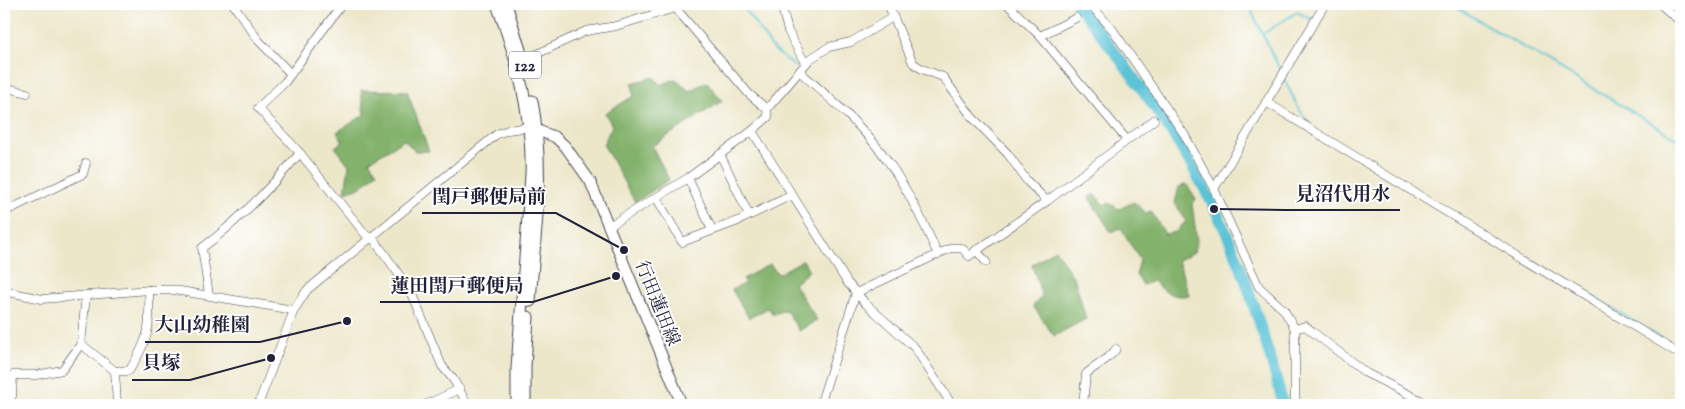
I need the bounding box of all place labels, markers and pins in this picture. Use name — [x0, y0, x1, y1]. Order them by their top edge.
callout: 見沼代用水 — [1285, 176, 1400, 210]
callout: 閏戸郵便局前 — [422, 179, 556, 213]
callout: 蓮田閏戸郵便局 — [380, 268, 533, 302]
callout: 大山幼稚園 — [145, 308, 260, 342]
callout: 貝塚 — [132, 346, 190, 380]

